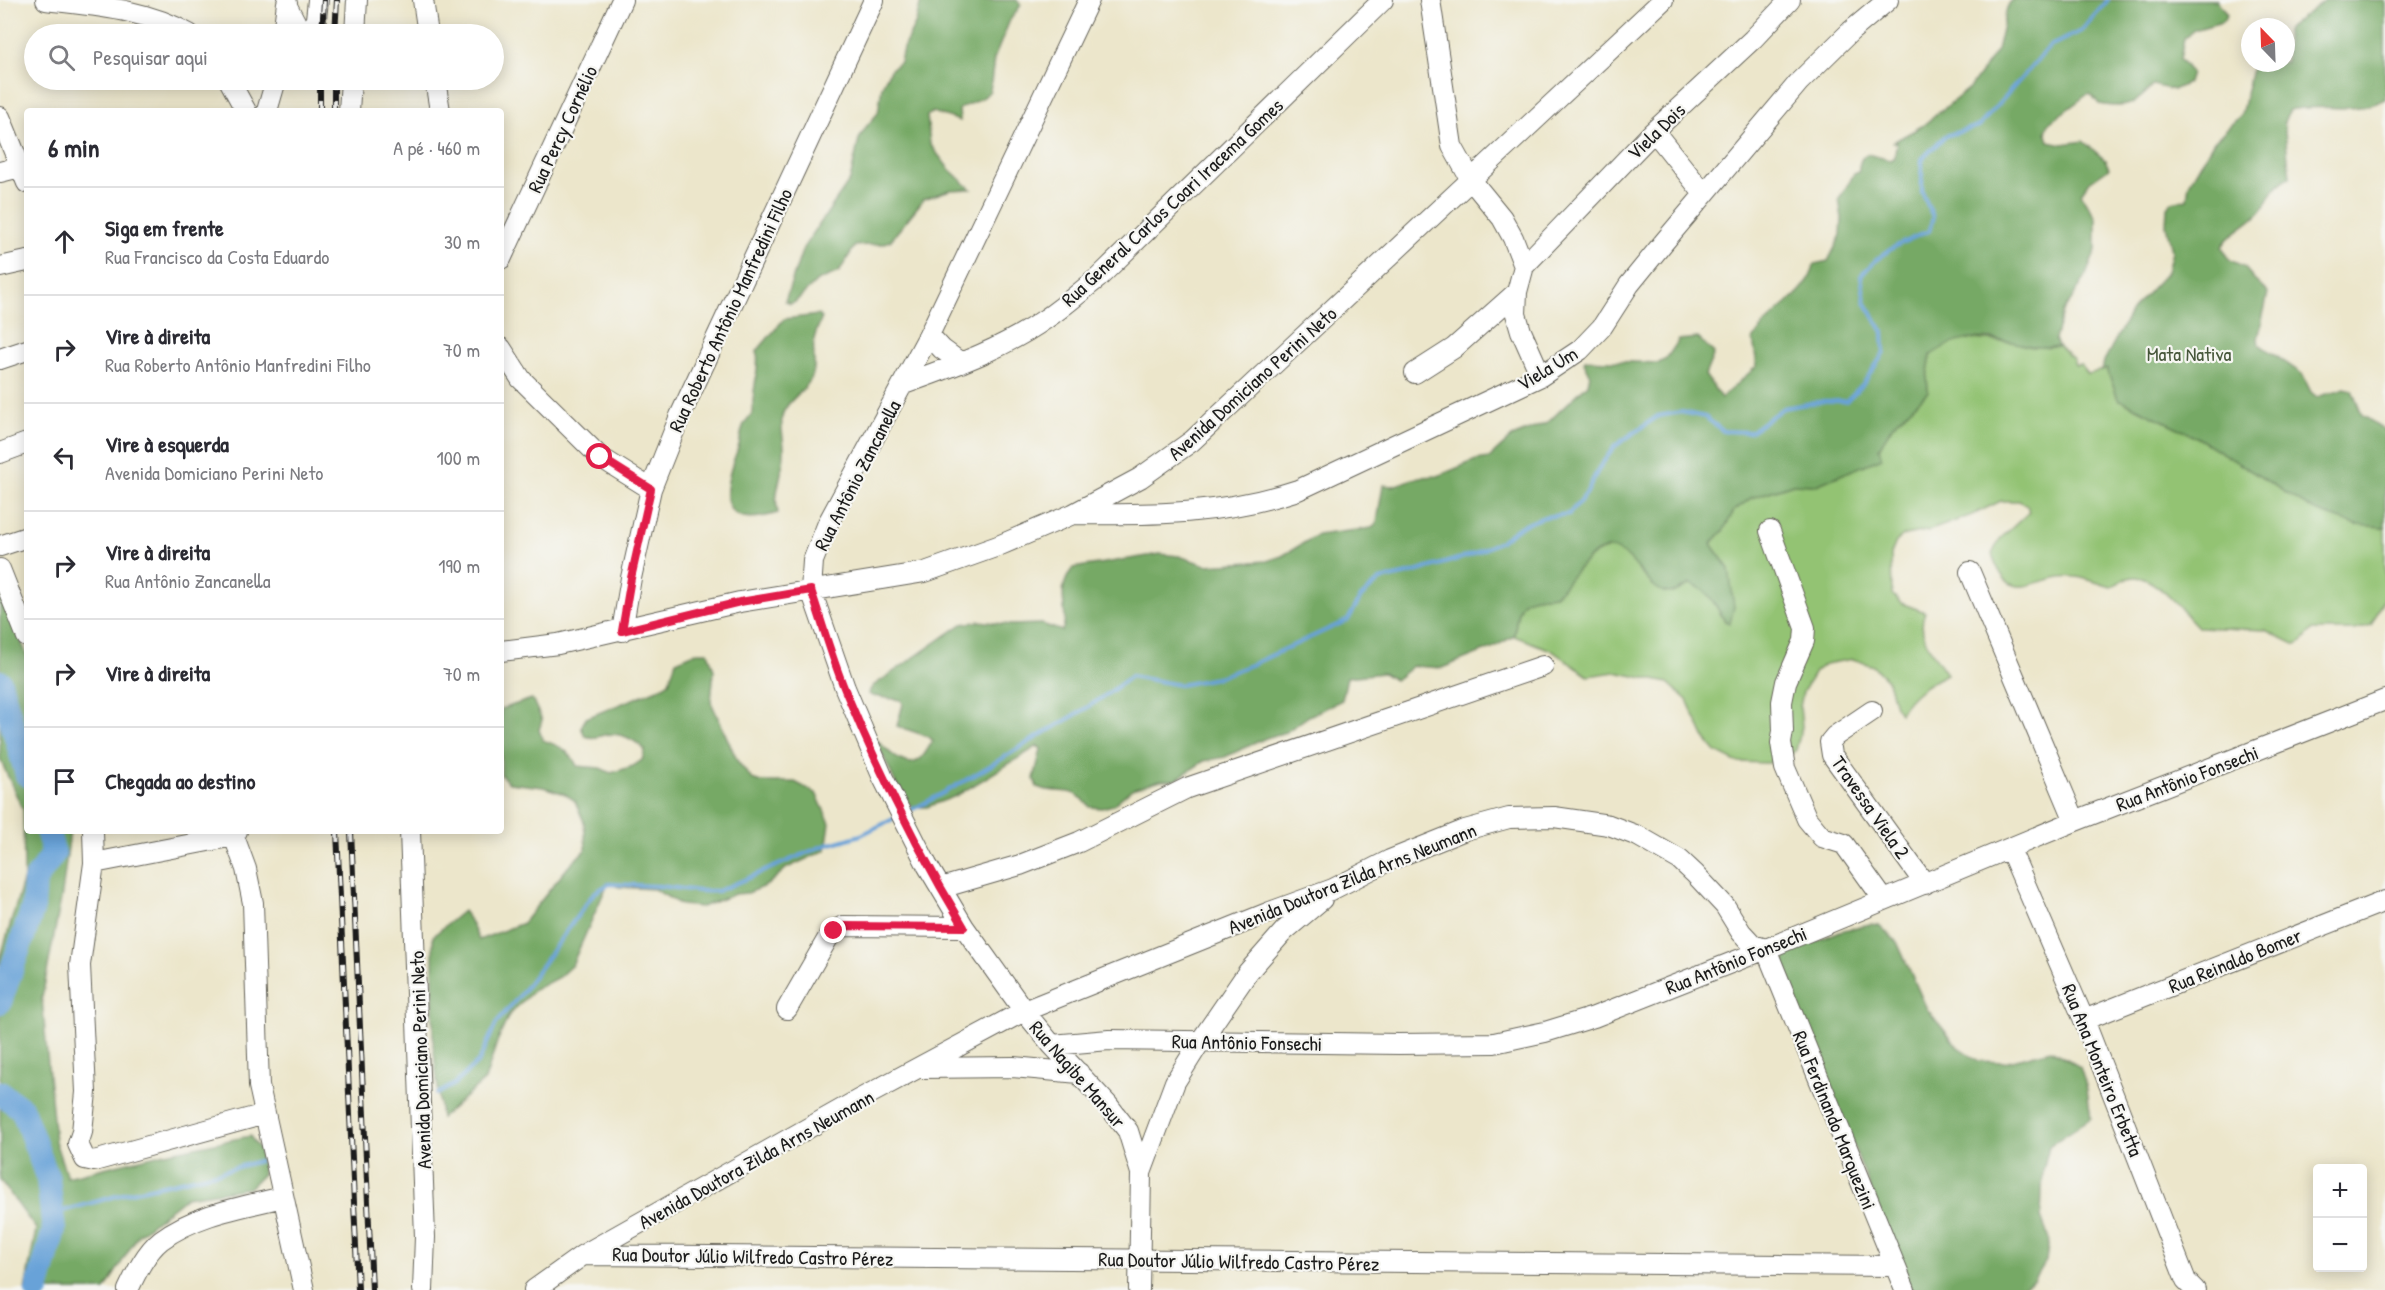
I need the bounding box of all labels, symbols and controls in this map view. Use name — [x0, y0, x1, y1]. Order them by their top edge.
north arrow — [2241, 18, 2295, 72]
search box — [24, 24, 504, 90]
icon: search — [45, 41, 78, 74]
text: Pesquisar aqui — [93, 42, 208, 72]
street label: Rua Percy Cornélio — [521, 61, 603, 197]
street label: Rua General Carlos Coari Iracema Gomes — [1055, 92, 1289, 312]
street label: Viela Dois — [1621, 96, 1691, 165]
text: 6 min — [48, 130, 100, 165]
text: A pé · 460 m — [393, 134, 480, 161]
street label: Rua Roberto Antônio Manfredini Filho — [662, 184, 798, 436]
text: Siga em frente — [105, 213, 224, 243]
icon: ahead — [48, 225, 81, 258]
text: 30 m — [444, 228, 480, 255]
text: Rua Francisco da Costa Eduardo — [105, 243, 329, 270]
street label: Avenida Domiciano Perini Neto — [1162, 300, 1342, 466]
text: Vire à direita — [105, 321, 210, 351]
icon: right — [48, 333, 81, 366]
text: 70 m — [443, 336, 480, 363]
street label: Viela Um — [1512, 339, 1582, 397]
park label: Mata Nativa — [2147, 340, 2232, 367]
text: Rua Roberto Antônio Manfredini Filho — [105, 351, 371, 378]
street label: Rua Antônio Zancanella — [807, 395, 907, 555]
text: Vire à esquerda — [105, 429, 229, 459]
icon: left — [48, 441, 81, 474]
route start — [586, 443, 612, 469]
text: 100 m — [437, 444, 480, 471]
text: Avenida Domiciano Perini Neto — [105, 459, 323, 486]
text: Vire à direita — [105, 537, 210, 567]
icon: right — [48, 549, 81, 582]
text: 190 m — [438, 552, 480, 579]
text: Rua Antônio Zancanella — [105, 567, 271, 594]
icon: right — [48, 657, 81, 690]
text: Vire à direita — [105, 658, 210, 688]
text: 70 m — [443, 660, 480, 687]
street label: Rua Antônio Fonsechi — [2112, 738, 2262, 818]
street label: Travessa Viela 2 — [1826, 750, 1917, 864]
icon: arrive — [48, 765, 81, 798]
text: Chegada ao destino — [105, 766, 255, 796]
street label: Avenida Doutora Zilda Arns Neumann — [1224, 816, 1480, 940]
route end — [820, 917, 846, 943]
street label: Rua Antônio Fonsechi — [1661, 919, 1811, 1001]
street label: Rua Reinaldo Bomer — [2164, 921, 2306, 999]
street label: Avenida Domiciano Perini Neto — [403, 950, 437, 1170]
street label: Rua Ana Monteiro Erbetta — [2056, 980, 2150, 1160]
street label: Rua Nagibe Mansur — [1024, 1014, 1132, 1134]
street label: Rua Antônio Fonsechi — [1172, 1027, 1322, 1057]
street label: Rua Ferdinando Marquezini — [1787, 1027, 1883, 1213]
street label: Avenida Doutora Zilda Arns Neumann — [633, 1083, 879, 1235]
map controls — [2313, 1164, 2367, 1272]
button: + — [2313, 1164, 2367, 1218]
button: − — [2313, 1218, 2367, 1272]
street label: Rua Doutor Júlio Wilfredo Castro Pérez — [612, 1240, 894, 1272]
street label: Rua Doutor Júlio Wilfredo Castro Pérez — [1098, 1245, 1380, 1277]

